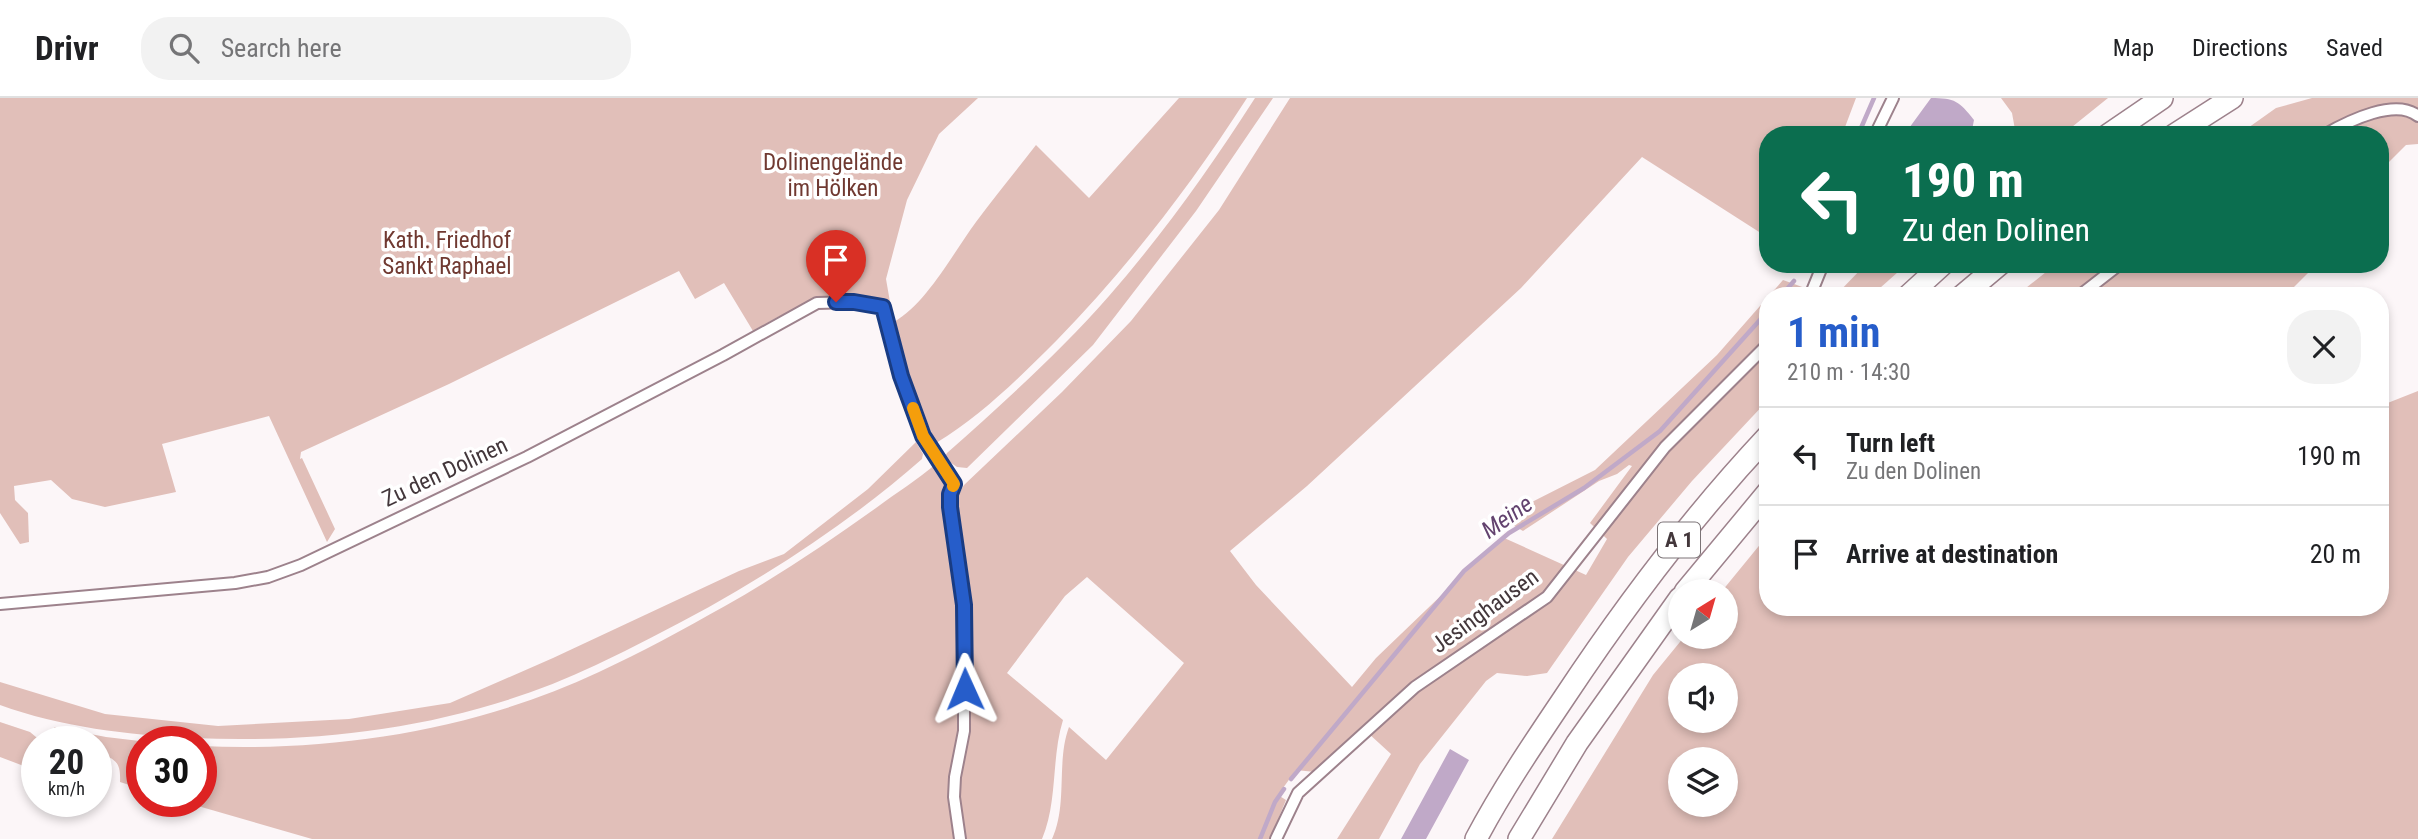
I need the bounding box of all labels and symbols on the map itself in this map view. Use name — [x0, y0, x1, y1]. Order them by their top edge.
park label: Dolinengelände im Hölken — [763, 149, 903, 202]
park label: Kath. Friedhof Sankt Raphael — [382, 227, 512, 280]
pin — [806, 230, 866, 302]
street label: Zu den Dolinen — [378, 431, 512, 513]
water label: Meine — [1476, 489, 1538, 545]
road number: A 1 — [1658, 522, 1700, 558]
street label: Jesinghausen — [1426, 563, 1544, 659]
north arrow — [1668, 579, 1738, 649]
position arrow — [928, 652, 1002, 726]
speed limit sign: 30 — [126, 726, 217, 817]

